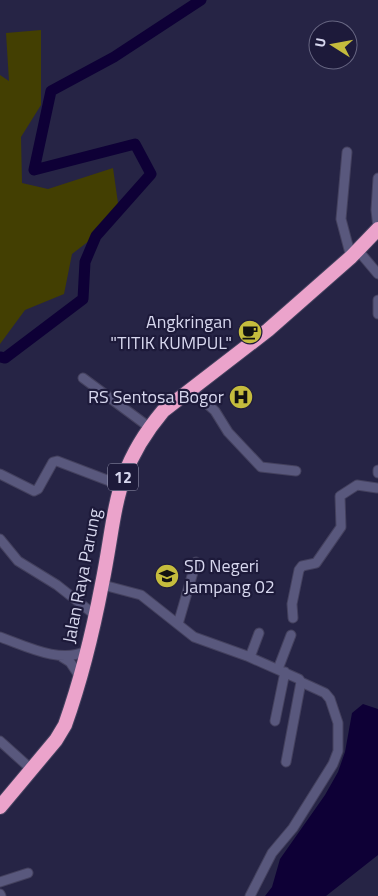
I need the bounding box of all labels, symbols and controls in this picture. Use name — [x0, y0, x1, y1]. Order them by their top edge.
north arrow — [308, 20, 358, 70]
text: U — [309, 36, 331, 49]
place label: Angkringan "TITIK KUMPUL" — [110, 308, 232, 356]
cafe icon: Angkringan "TITIK KUMPUL" — [237, 319, 263, 345]
place label: RS Sentosa Bogor — [88, 383, 224, 410]
hospital icon: RS Sentosa Bogor — [228, 384, 254, 410]
road number: 12 — [108, 464, 138, 491]
street label: Jalan Raya Parung — [55, 506, 108, 646]
place label: SD Negeri Jampang 02 — [184, 552, 275, 600]
school or university icon: SD Negeri Jampang 02 — [154, 563, 180, 589]

